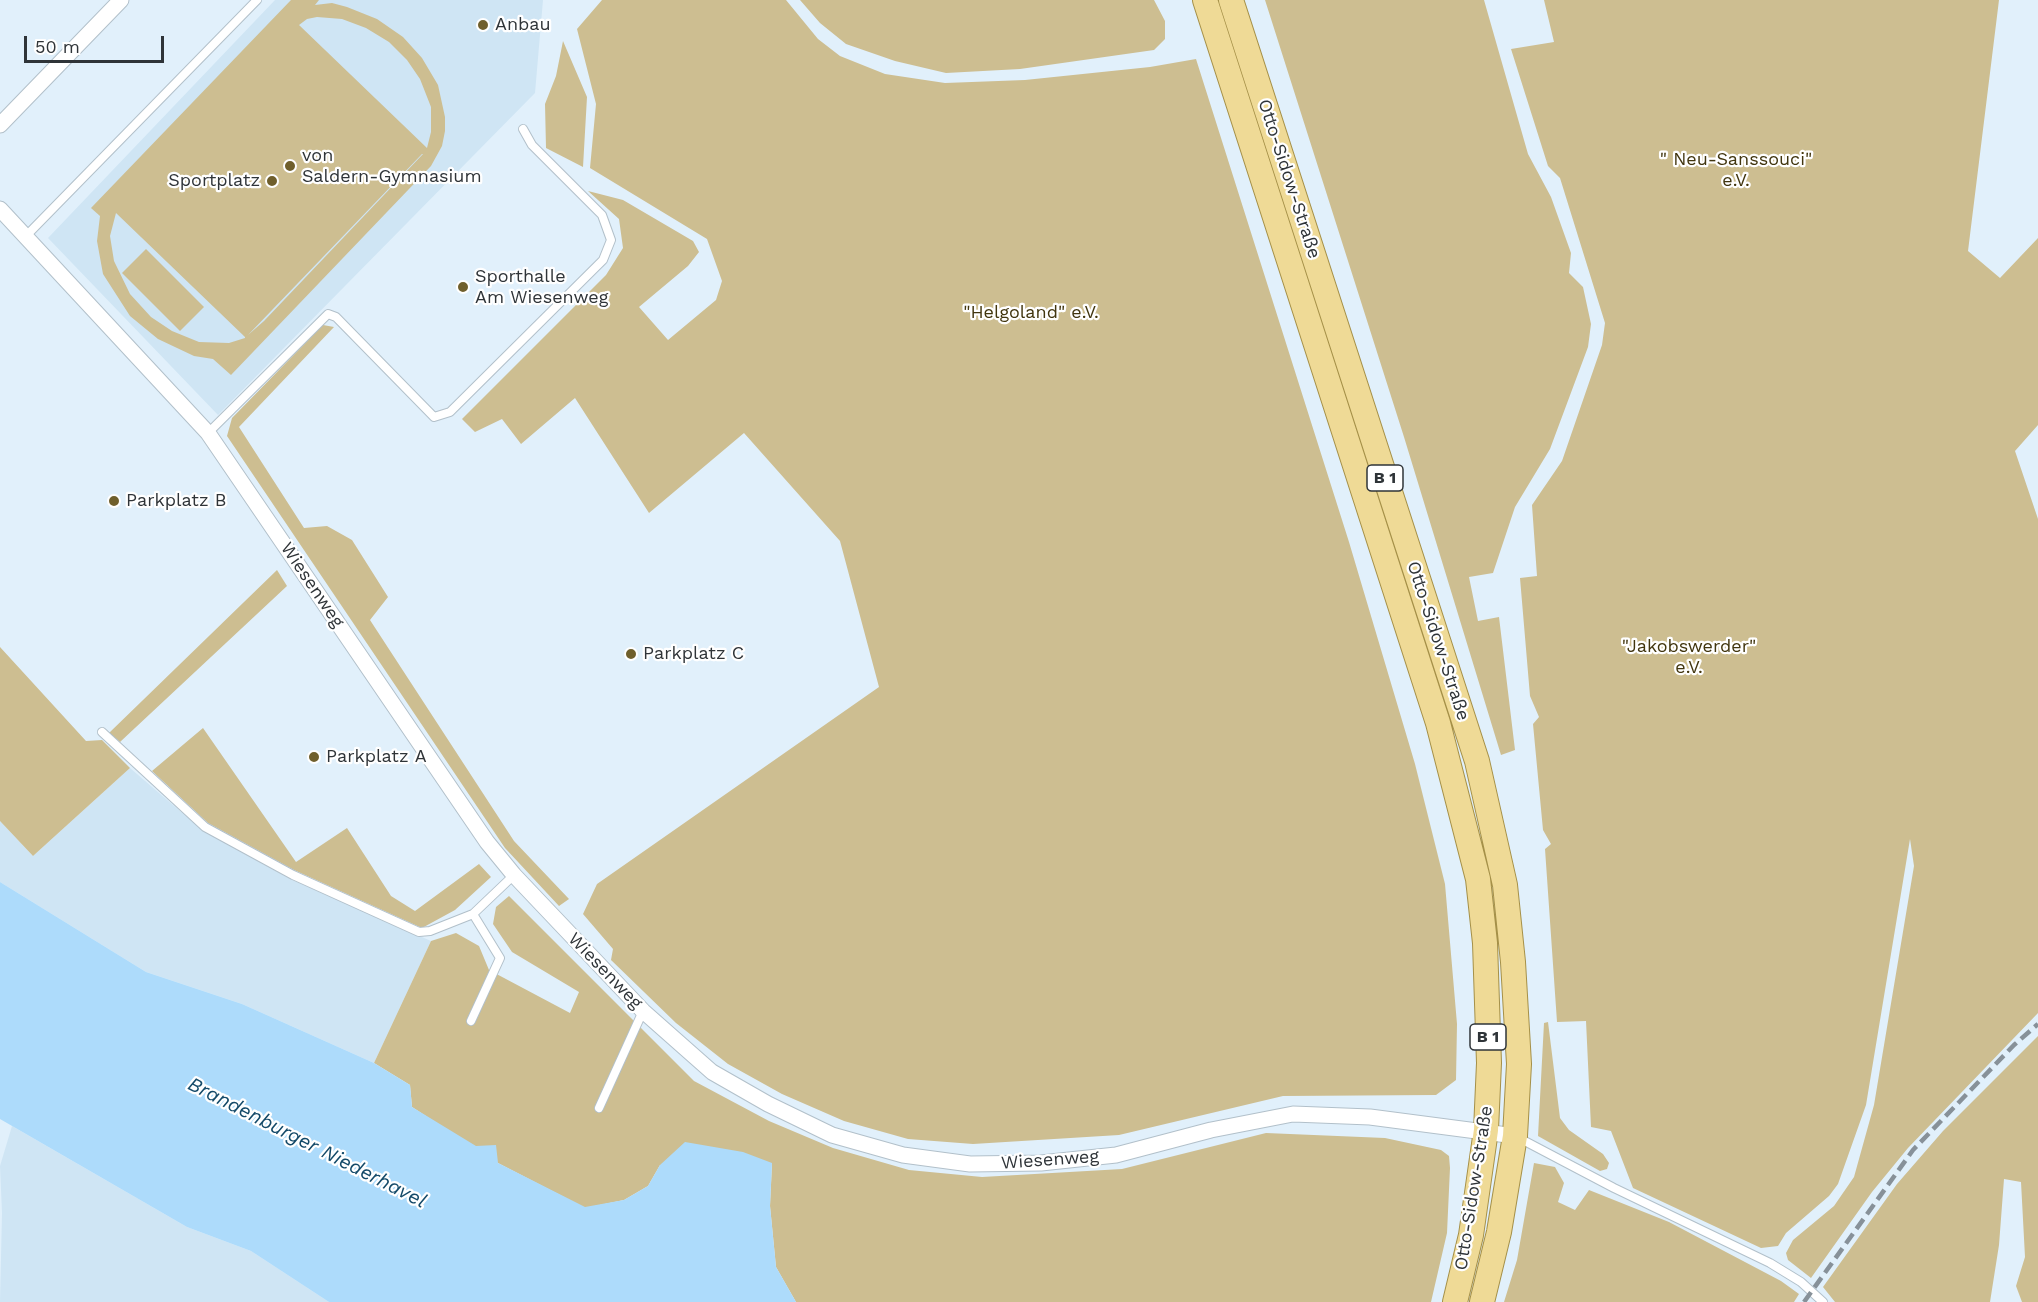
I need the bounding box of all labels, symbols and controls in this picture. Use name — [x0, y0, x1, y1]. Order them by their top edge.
place label: Anbau — [495, 14, 551, 36]
marker: Anbau — [476, 18, 490, 32]
scale bar — [27, 24, 166, 62]
text: 50 m — [35, 36, 80, 57]
street label: Otto-Sidow-Straße — [1253, 97, 1325, 261]
place label: von Saldern-Gymnasium — [302, 145, 482, 188]
park label: " Neu-Sanssouci" e.V. — [1660, 149, 1812, 192]
marker: von Saldern-Gymnasium — [283, 159, 297, 173]
place label: Sportplatz — [168, 170, 260, 192]
marker: Sportplatz — [265, 174, 279, 188]
place label: Sporthalle Am Wiesenweg — [475, 266, 608, 308]
marker: Sporthalle Am Wiesenweg — [456, 280, 470, 294]
park label: "Helgoland" e.V. — [963, 302, 1099, 324]
road number: B 1 — [1367, 465, 1403, 491]
place label: Parkplatz B — [126, 490, 226, 512]
marker: Parkplatz B — [107, 494, 121, 508]
street label: Wiesenweg — [276, 538, 348, 632]
street label: Otto-Sidow-Straße — [1402, 559, 1474, 723]
park label: "Jakobswerder" e.V. — [1622, 636, 1756, 678]
place label: Parkplatz C — [643, 643, 744, 665]
marker: Parkplatz C — [624, 647, 638, 661]
place label: Parkplatz A — [326, 746, 427, 768]
marker: Parkplatz A — [307, 750, 321, 764]
street label: Wiesenweg — [563, 928, 647, 1014]
road number: B 1 — [1470, 1024, 1506, 1050]
water label: Brandenburger Niederhavel — [184, 1072, 430, 1214]
street label: Otto-Sidow-Straße — [1450, 1104, 1498, 1272]
street label: Wiesenweg — [1000, 1146, 1100, 1174]

